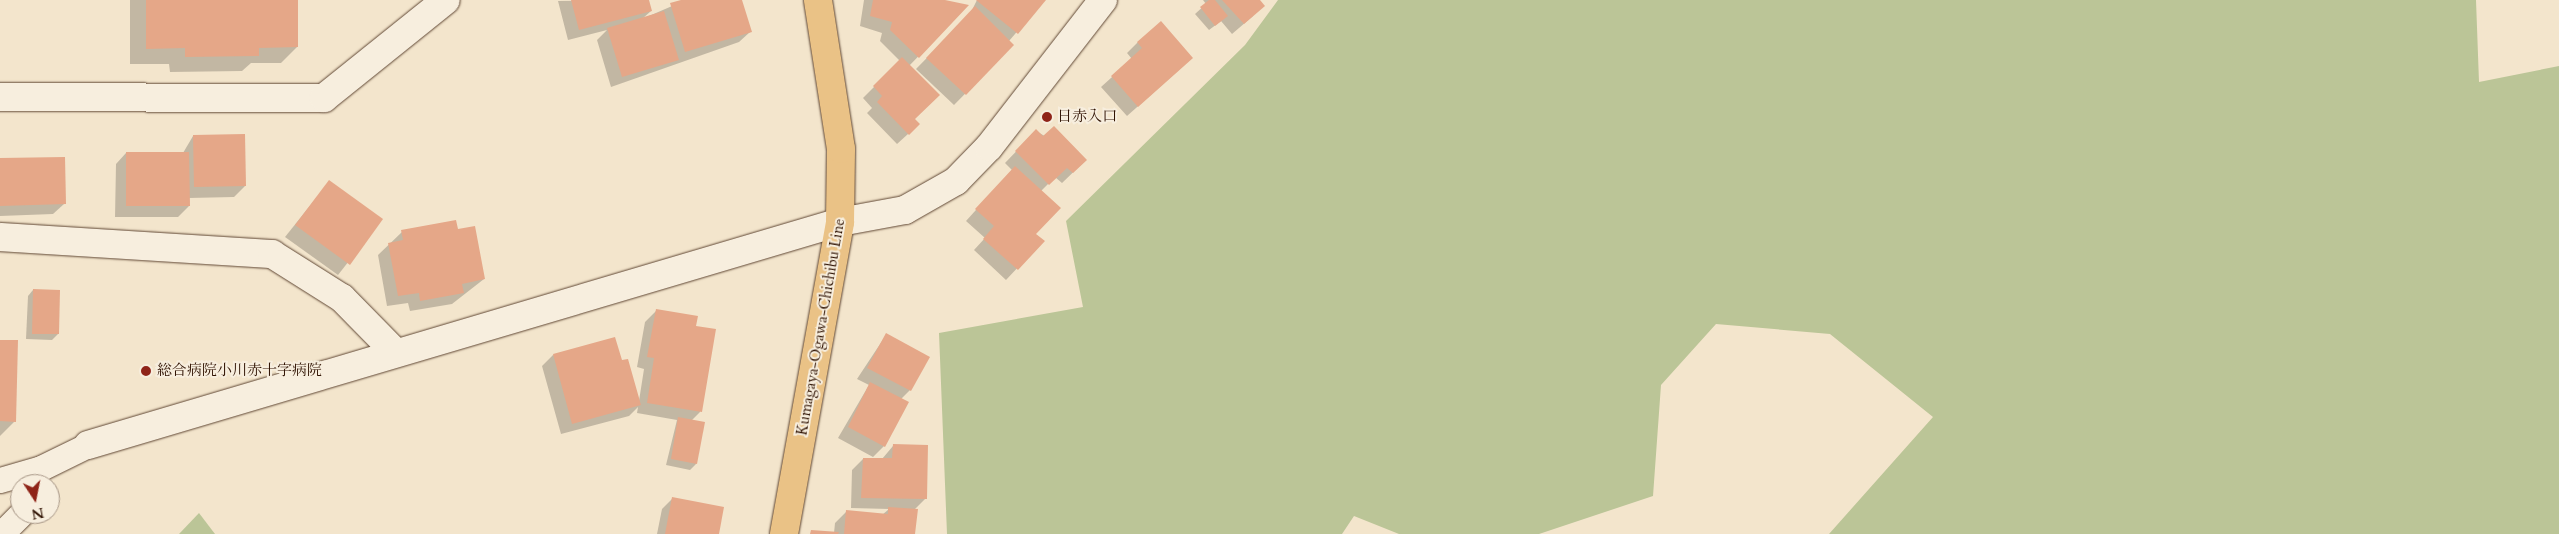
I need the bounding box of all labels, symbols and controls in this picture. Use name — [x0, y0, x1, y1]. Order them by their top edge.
place label: 日赤入口 — [1057, 108, 1117, 126]
marker: 日赤入口 — [1041, 111, 1053, 123]
street label: Kumagaya-Ogawa-Chichibu Line — [793, 217, 849, 437]
place label: 総合病院小川赤十字病院 — [157, 362, 322, 380]
marker: 総合病院小川赤十字病院 — [139, 364, 153, 378]
north arrow — [10, 474, 60, 524]
text: N — [30, 503, 46, 524]

